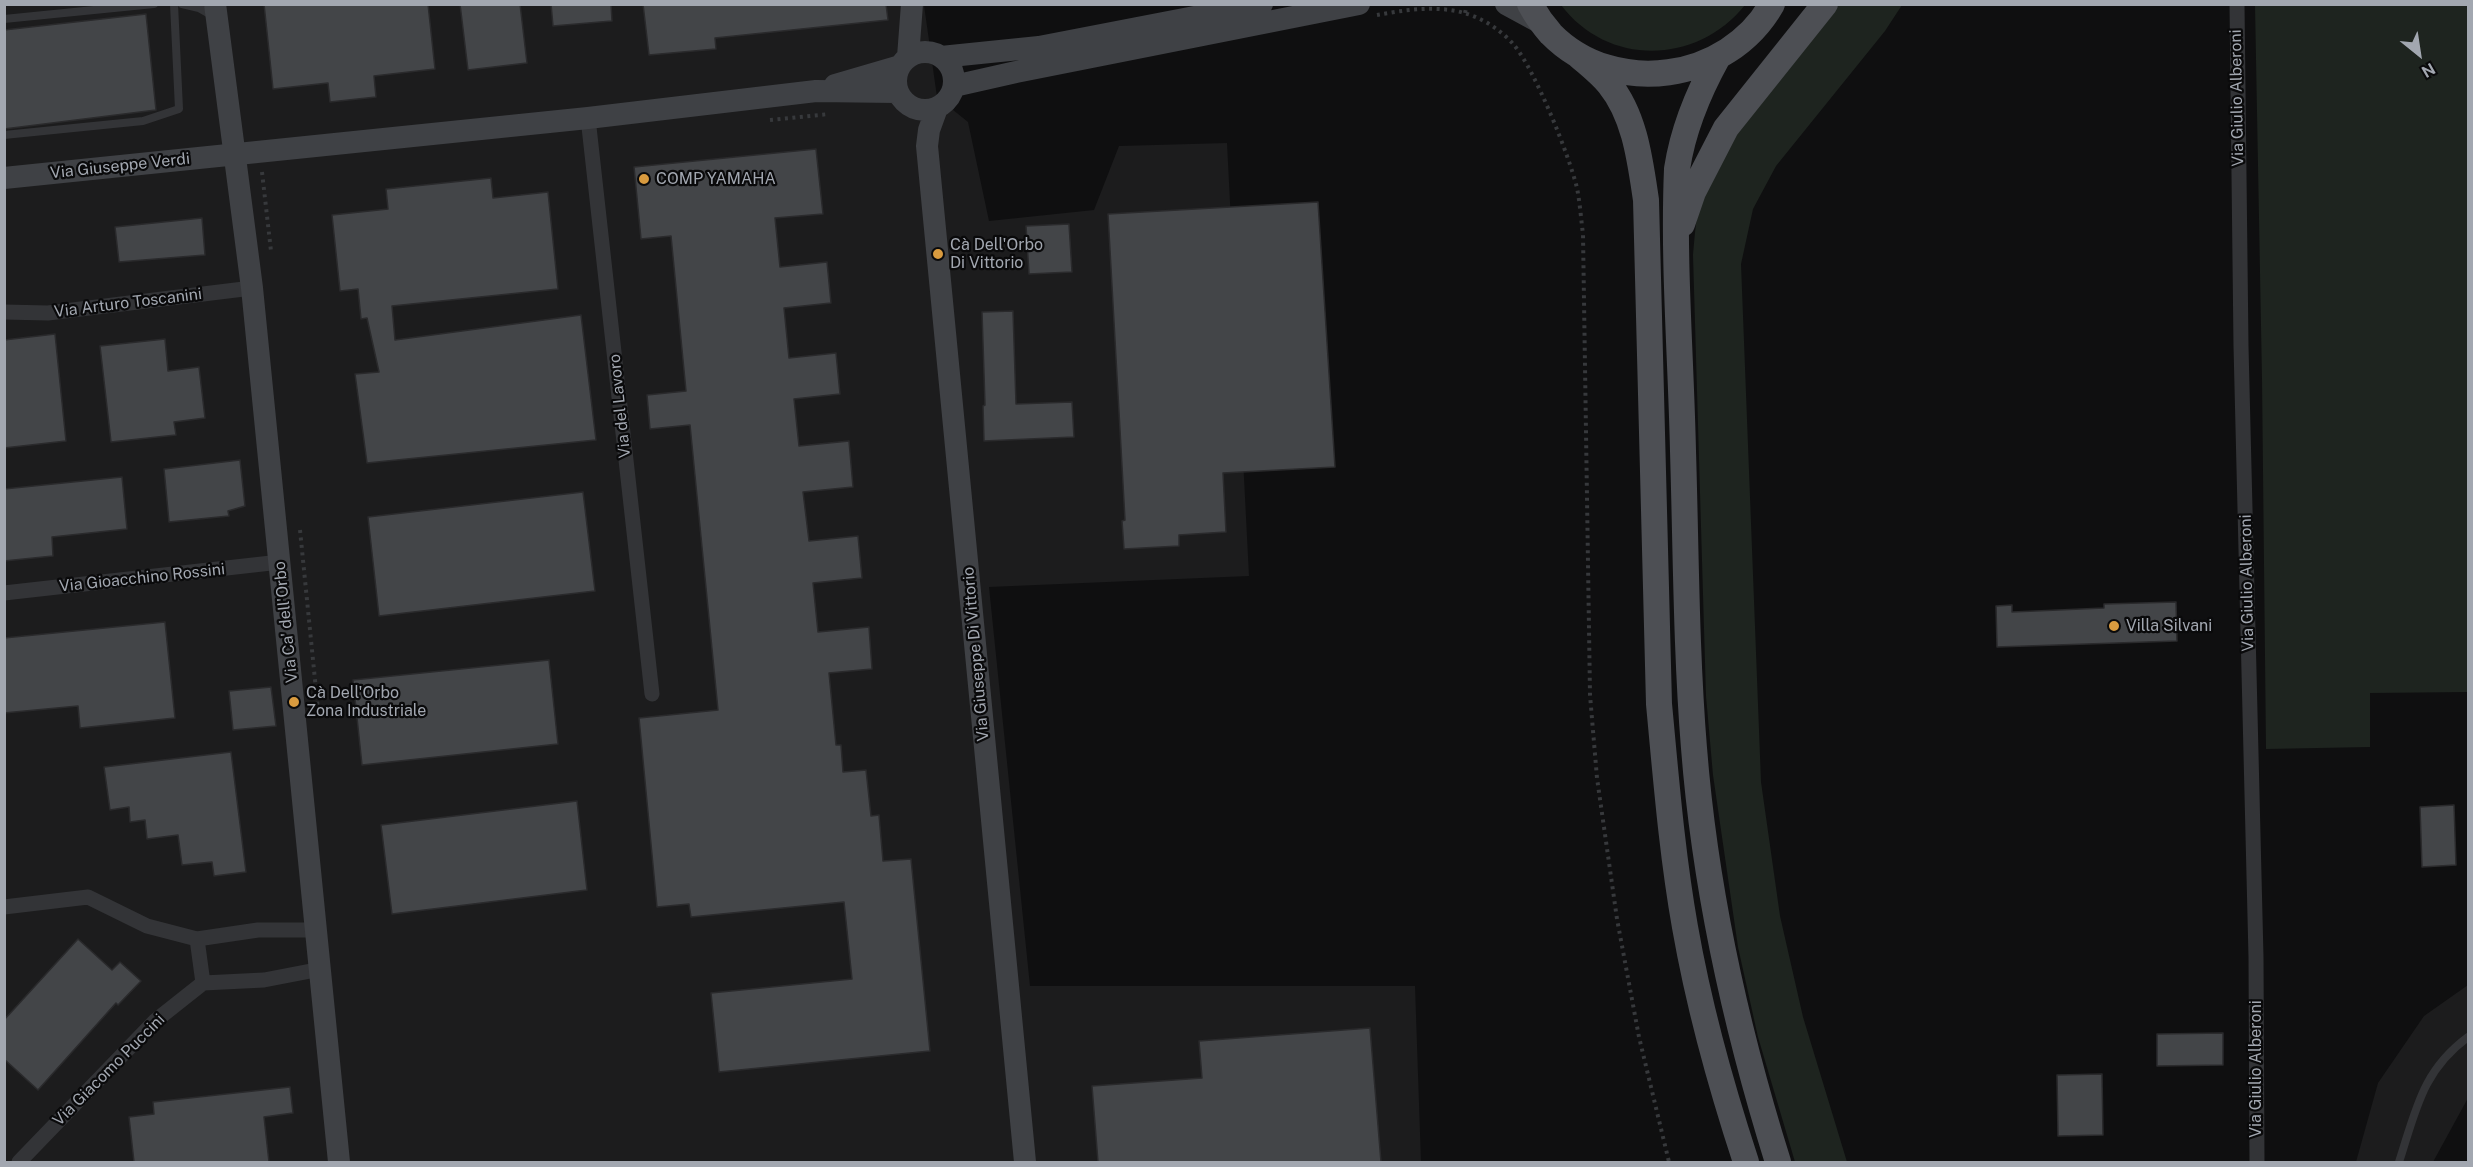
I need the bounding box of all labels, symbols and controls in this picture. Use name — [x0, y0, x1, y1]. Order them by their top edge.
north arrow — [2389, 24, 2449, 84]
street label: Via Giulio Alberoni — [2226, 29, 2248, 167]
text: N — [2418, 59, 2438, 81]
street label: Via Giuseppe Verdi — [49, 149, 191, 183]
place label: COMP YAMAHA — [656, 169, 776, 189]
marker: COMP YAMAHA — [637, 172, 651, 186]
place label: Cà Dell'Orbo Di Vittorio — [950, 235, 1043, 273]
marker: Cà Dell'Orbo Di Vittorio — [931, 247, 945, 261]
street label: Via Arturo Toscanini — [53, 284, 203, 322]
street label: Via del Lavoro — [605, 353, 635, 459]
street label: Via Giulio Alberoni — [2236, 514, 2258, 652]
street label: Via Gioacchino Rossini — [58, 560, 226, 596]
street label: Via Ca' dell'Orbo — [270, 560, 302, 684]
street label: Via Giuseppe Di Vittorio — [959, 566, 993, 742]
place label: Villa Silvani — [2126, 616, 2212, 636]
marker: Villa Silvani — [2107, 619, 2121, 633]
place label: Cà Dell'Orbo Zona Industriale — [306, 683, 426, 721]
marker: Cà Dell'Orbo Zona Industriale — [287, 695, 301, 709]
street label: Via Giulio Alberoni — [2246, 1000, 2266, 1138]
street label: Via Giacomo Puccini — [49, 1010, 169, 1130]

